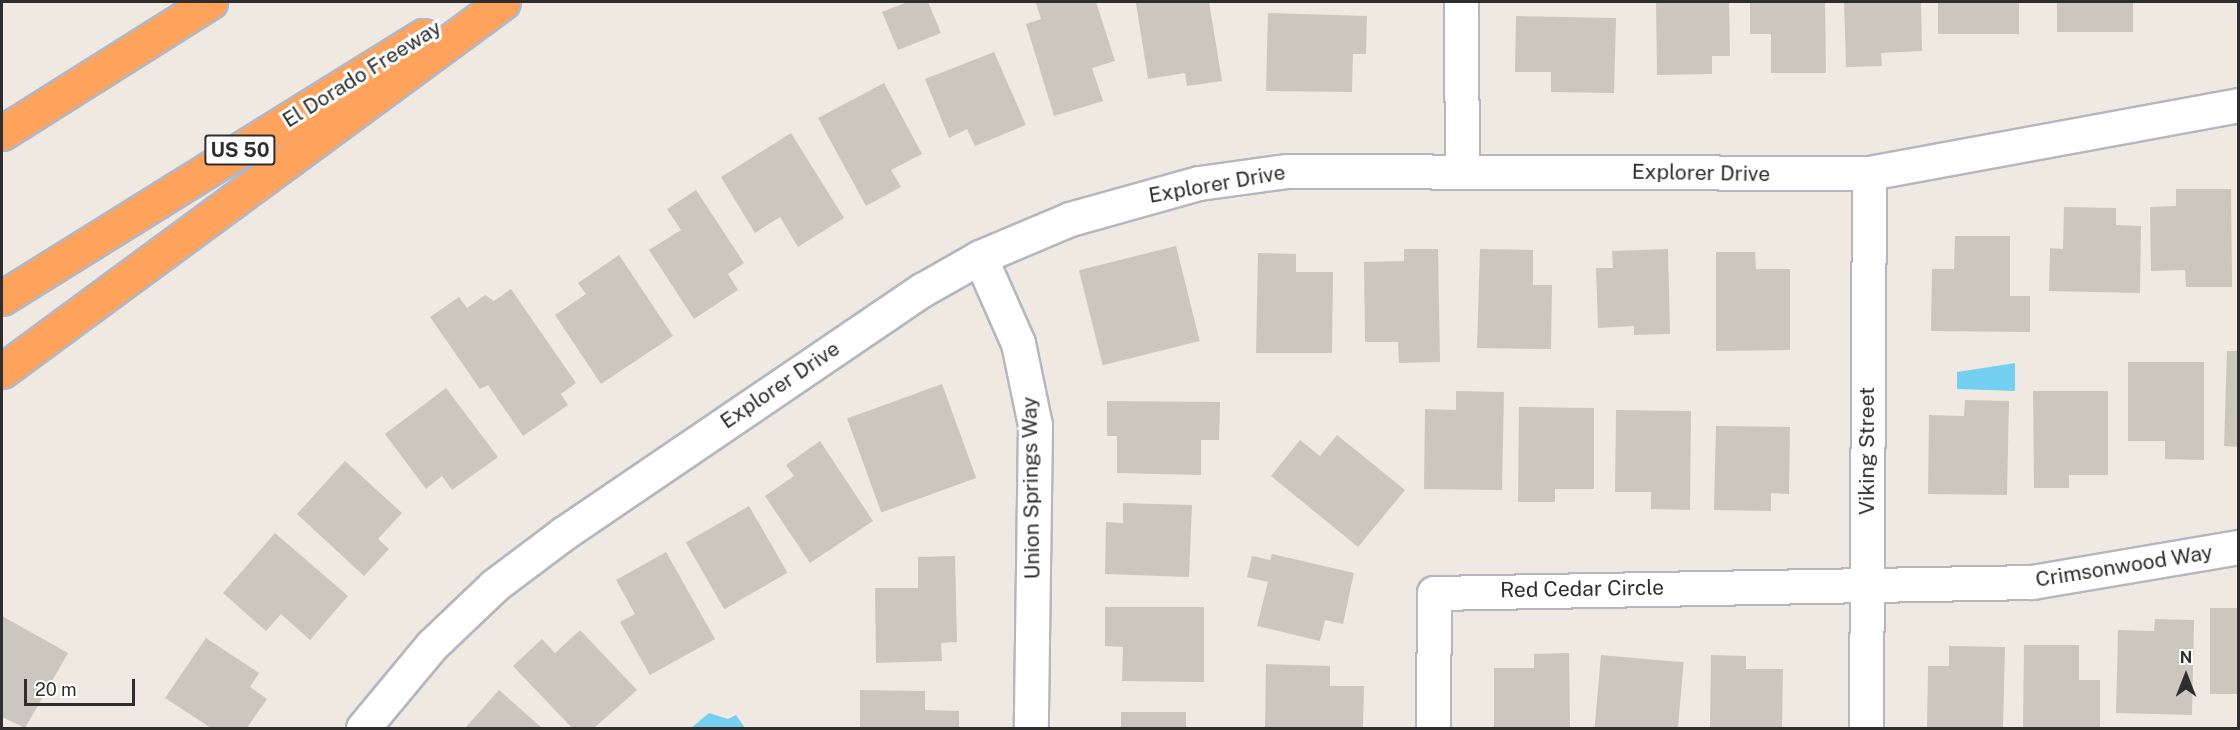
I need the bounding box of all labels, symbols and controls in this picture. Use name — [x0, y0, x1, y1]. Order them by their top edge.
street label: El Dorado Freeway — [278, 15, 446, 133]
road number: US 50 — [204, 133, 276, 167]
street label: Explorer Drive — [1632, 159, 1770, 187]
street label: Explorer Drive — [1147, 160, 1287, 208]
street label: Explorer Drive — [716, 336, 844, 434]
street label: Viking Street — [1854, 387, 1880, 515]
street label: Union Springs Way — [1017, 396, 1045, 580]
street label: Crimsonwood Way — [2033, 540, 2215, 592]
street label: Red Cedar Circle — [1500, 575, 1664, 603]
north arrow — [2156, 646, 2216, 706]
text: N — [2180, 648, 2192, 667]
scale bar — [27, 667, 138, 705]
text: 20 m — [35, 679, 77, 700]

